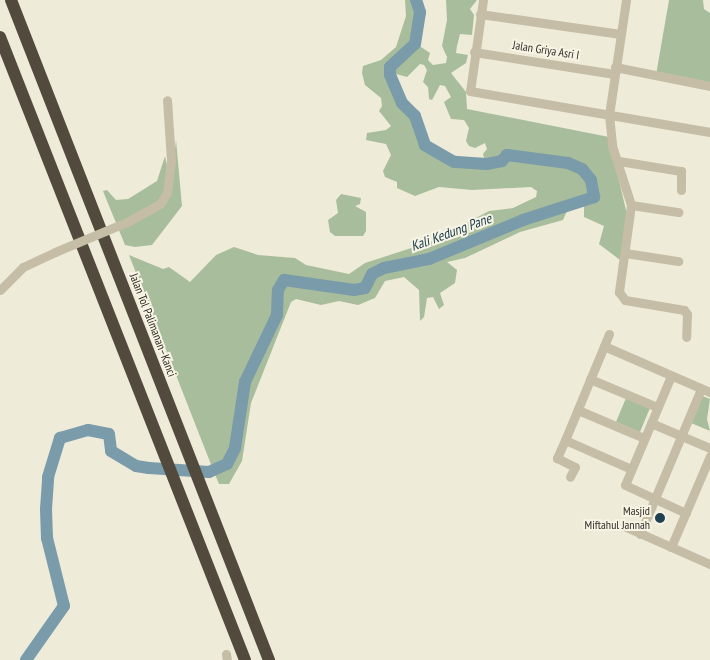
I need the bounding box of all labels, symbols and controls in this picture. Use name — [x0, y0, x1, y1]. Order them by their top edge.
street label: Jalan Griya Asri I — [511, 38, 581, 62]
water label: Kali Kedung Pane — [408, 210, 494, 254]
street label: Jalan Tol Palimanan–Kanci — [127, 271, 179, 379]
place label: Masjid Miftahul Jannah — [585, 504, 650, 532]
marker: Masjid Miftahul Jannah — [654, 512, 666, 524]

